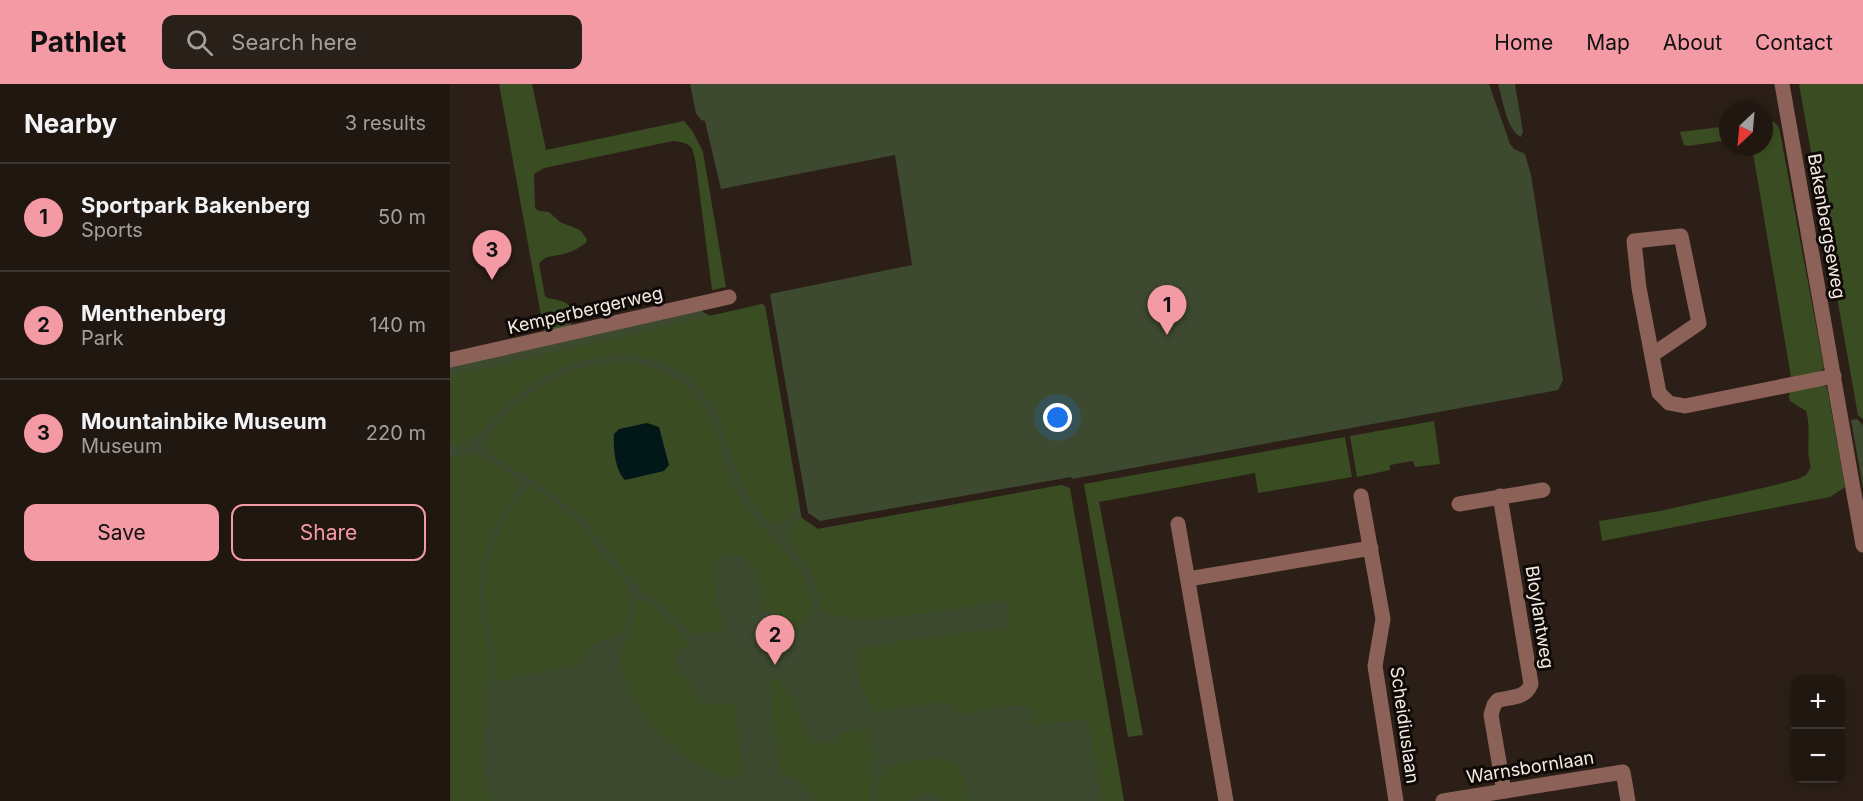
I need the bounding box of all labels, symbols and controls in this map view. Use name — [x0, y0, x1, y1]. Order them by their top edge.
search box — [162, 15, 582, 69]
text: Pathlet — [30, 25, 126, 59]
icon: search — [183, 26, 216, 59]
text: Search here — [231, 29, 357, 55]
text: Home — [1494, 30, 1553, 55]
text: Map — [1586, 30, 1630, 55]
text: About — [1663, 30, 1722, 55]
text: Contact — [1755, 30, 1833, 55]
north arrow — [1719, 102, 1773, 156]
text: Nearby — [24, 108, 117, 139]
text: 3 results — [345, 111, 426, 135]
street label: Bakenbergseweg — [1804, 152, 1850, 300]
text: Sportpark Bakenberg — [81, 192, 310, 218]
text: 1 — [39, 205, 48, 229]
text: 50 m — [378, 205, 426, 229]
text: Sports — [81, 218, 143, 242]
pin: 3 — [472, 230, 512, 280]
street label: Kemperbergerweg — [505, 282, 665, 338]
pin: 1 — [1148, 286, 1186, 335]
text: Menthenberg — [81, 300, 226, 326]
text: 2 — [37, 313, 50, 337]
text: 140 m — [369, 313, 426, 337]
text: Park — [81, 326, 124, 350]
your location — [1043, 403, 1072, 432]
text: Mountainbike Museum — [81, 408, 327, 434]
text: 3 — [37, 421, 50, 445]
text: 220 m — [366, 421, 426, 445]
text: Museum — [81, 434, 162, 458]
button: Save — [24, 504, 219, 561]
button: Share — [231, 504, 426, 561]
street label: Bloylantweg — [1521, 564, 1559, 670]
pin: 2 — [756, 616, 794, 665]
street label: Scheidiuslaan — [1386, 665, 1424, 785]
map controls — [1791, 675, 1845, 783]
button: + — [1791, 675, 1845, 729]
button: − — [1791, 729, 1845, 783]
street label: Warnsbornlaan — [1465, 747, 1595, 787]

